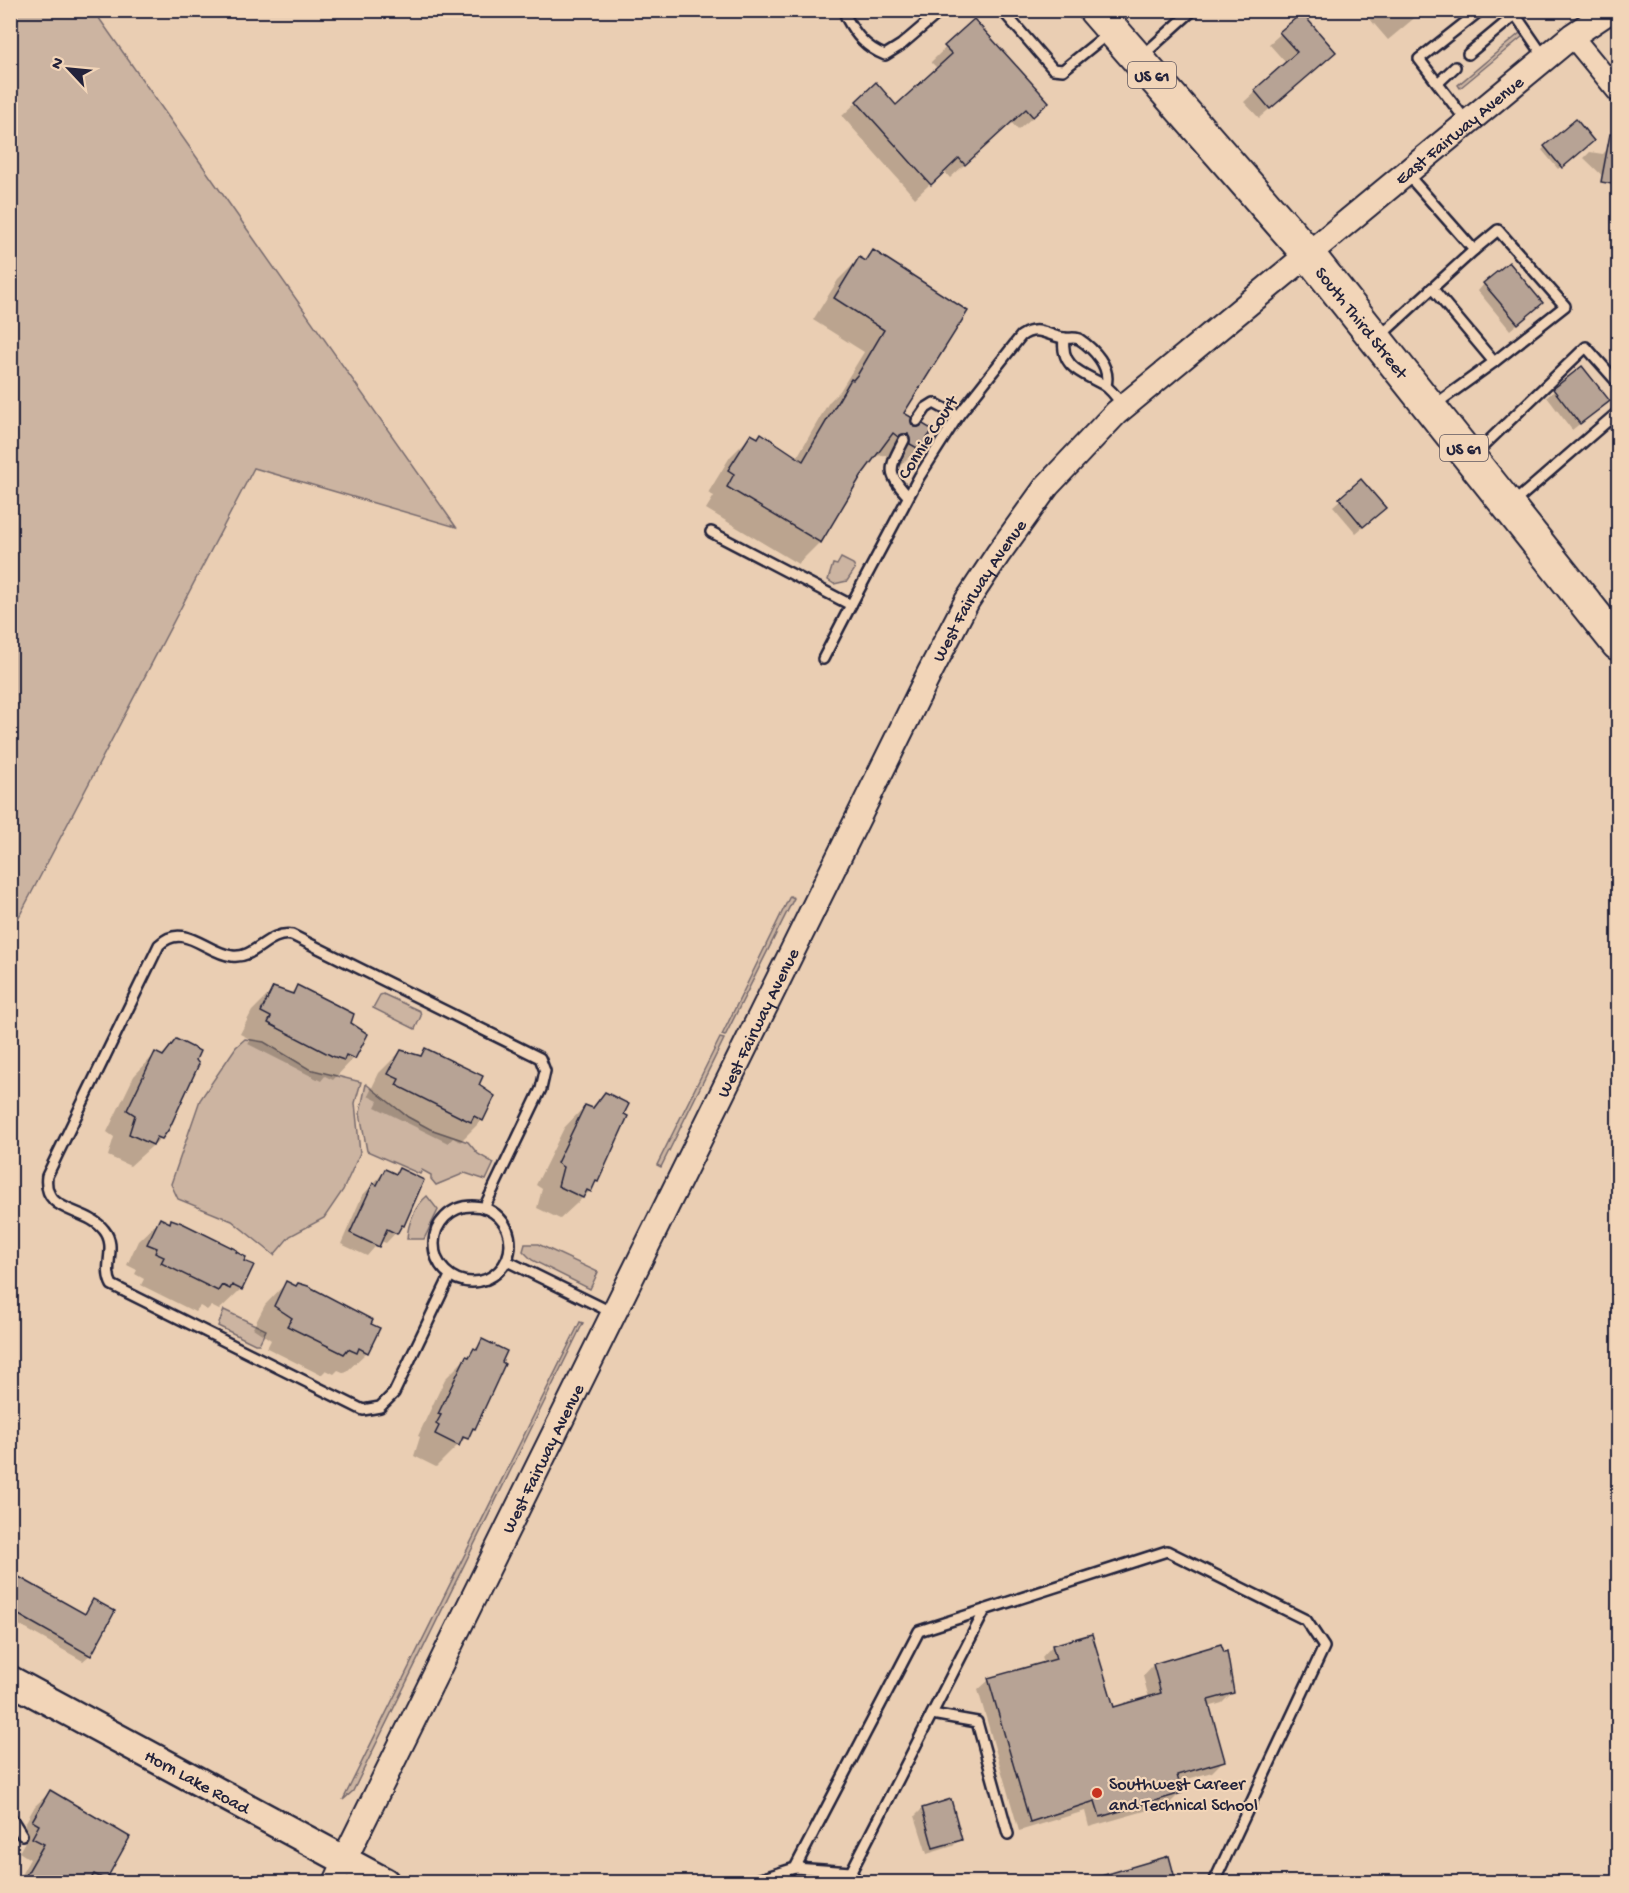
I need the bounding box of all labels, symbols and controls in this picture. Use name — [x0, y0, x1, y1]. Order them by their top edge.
north arrow — [39, 39, 99, 99]
text: N — [48, 55, 70, 73]
road number: US 61 — [1128, 62, 1176, 88]
street label: East Fairway Avenue — [1392, 72, 1529, 191]
street label: South Third Street — [1309, 264, 1412, 385]
street label: Connie Court — [894, 391, 965, 484]
road number: US 61 — [1440, 435, 1488, 461]
street label: West Fairway Avenue — [929, 516, 1033, 666]
street label: West Fairway Avenue — [714, 945, 805, 1101]
street label: West Fairway Avenue — [499, 1381, 590, 1537]
street label: Horn Lake Road — [140, 1746, 254, 1821]
place label: Southwest Career and Technical School — [1109, 1775, 1258, 1817]
marker: Southwest Career and Technical School — [1090, 1786, 1104, 1800]

